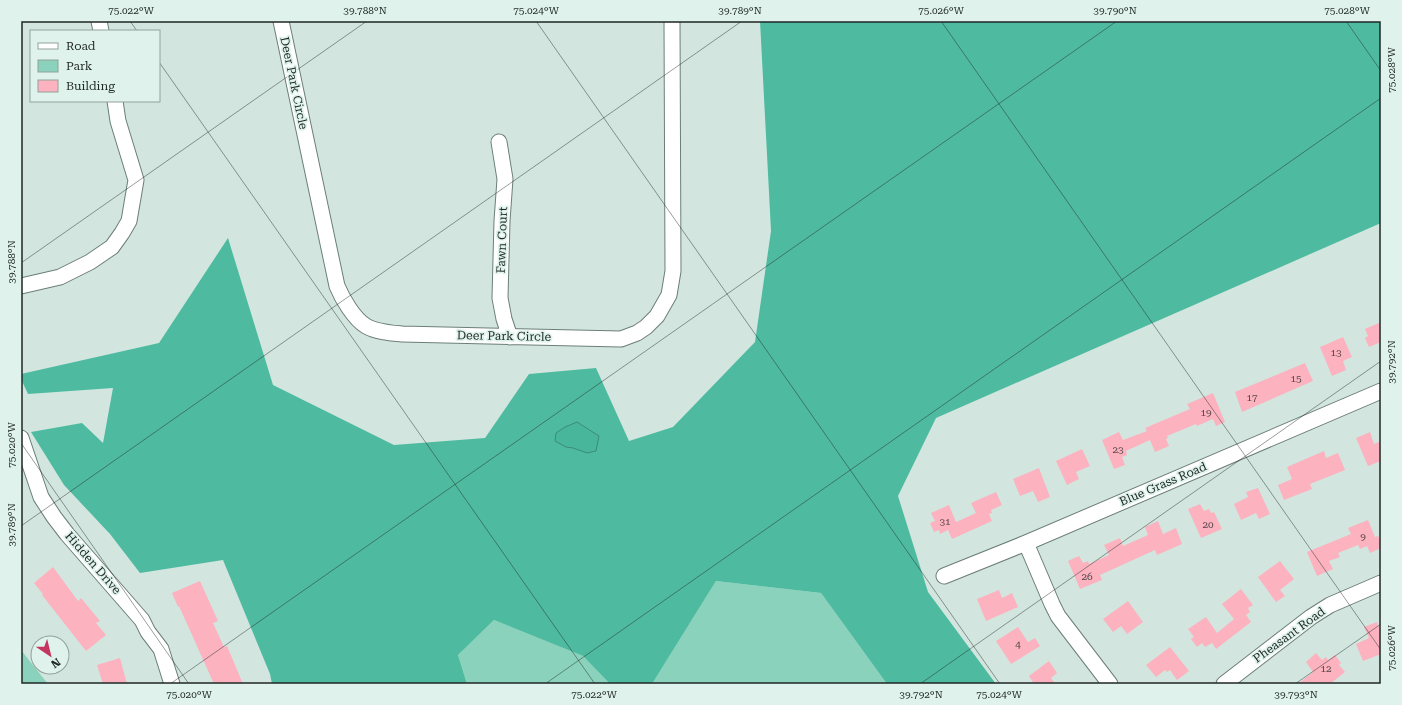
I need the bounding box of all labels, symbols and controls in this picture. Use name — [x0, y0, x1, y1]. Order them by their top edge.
text: 75.022°W — [108, 5, 155, 16]
text: 39.788°N — [343, 5, 387, 16]
text: 75.024°W — [513, 5, 560, 16]
text: 39.789°N — [718, 5, 762, 16]
text: 75.026°W — [918, 5, 965, 16]
text: 39.790°N — [1093, 5, 1137, 16]
text: 75.028°W — [1324, 5, 1371, 16]
legend — [30, 30, 160, 102]
street label: Deer Park Circle — [277, 35, 311, 131]
text: Road — [66, 39, 96, 53]
text: 75.028°W — [1386, 46, 1397, 93]
text: Park — [66, 59, 93, 73]
text: Building — [66, 79, 115, 93]
street label: Fawn Court — [494, 206, 510, 274]
text: 39.788°N — [6, 240, 17, 284]
street label: Deer Park Circle — [457, 328, 552, 344]
text: 39.792°N — [1386, 340, 1397, 384]
house number: 13 — [1330, 347, 1342, 358]
house number: 15 — [1290, 373, 1302, 384]
house number: 17 — [1246, 392, 1258, 403]
house number: 19 — [1200, 407, 1212, 418]
text: 75.020°W — [6, 421, 17, 468]
house number: 23 — [1112, 444, 1124, 455]
street label: Blue Grass Road — [1117, 459, 1209, 509]
text: 39.789°N — [6, 503, 17, 547]
house number: 31 — [939, 516, 951, 527]
house number: 20 — [1202, 519, 1214, 530]
street label: Hidden Drive — [62, 529, 124, 597]
house number: 9 — [1360, 531, 1366, 542]
house number: 26 — [1081, 571, 1093, 582]
street label: Pheasant Road — [1250, 604, 1328, 666]
text: 75.026°W — [1386, 624, 1397, 671]
north arrow — [30, 635, 70, 675]
house number: 4 — [1015, 639, 1021, 650]
text: N — [48, 655, 63, 671]
house number: 12 — [1320, 663, 1332, 674]
text: 75.020°W — [166, 689, 213, 700]
text: 75.022°W — [571, 689, 618, 700]
text: 39.792°N — [899, 689, 943, 700]
text: 75.024°W — [976, 689, 1023, 700]
text: 39.793°N — [1274, 689, 1318, 700]

